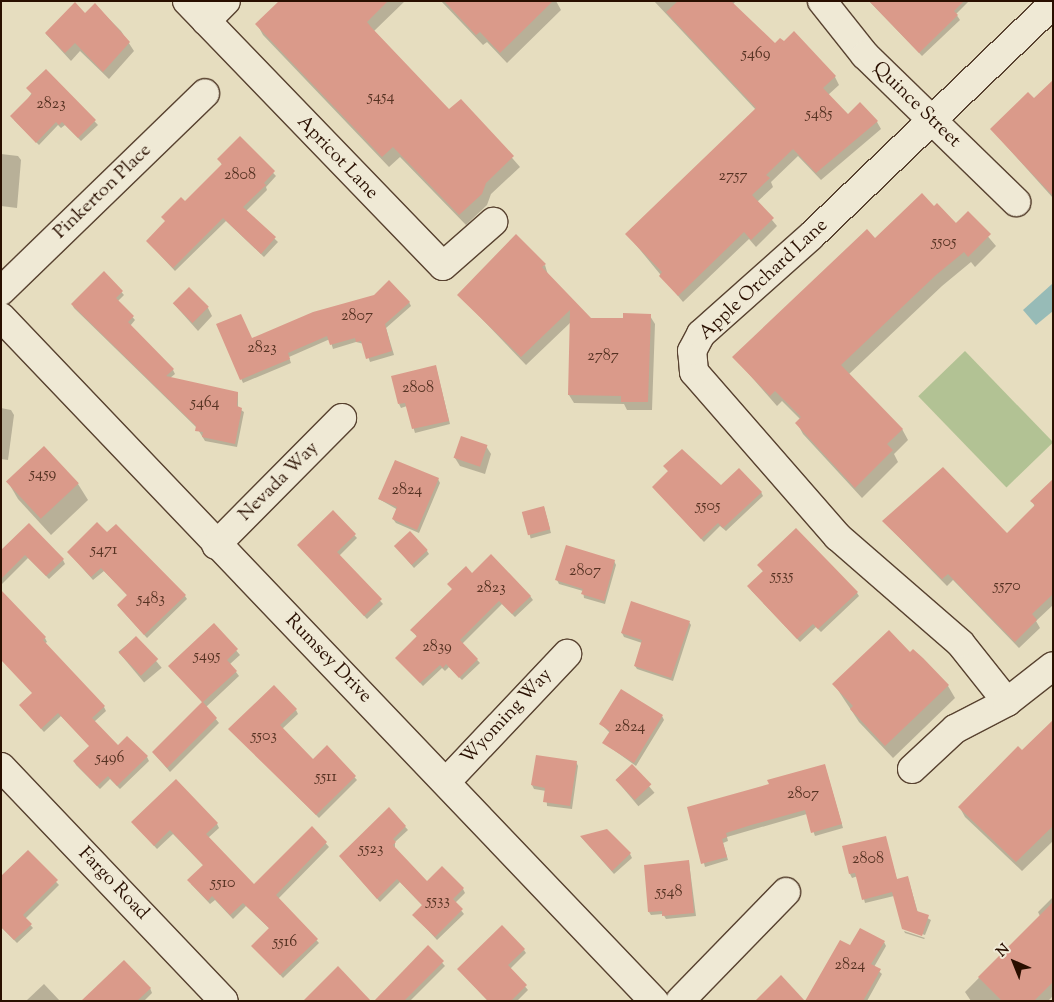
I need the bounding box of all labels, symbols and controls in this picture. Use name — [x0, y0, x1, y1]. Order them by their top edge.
house number: 5469 — [741, 45, 771, 65]
street label: Quince Street — [867, 57, 965, 153]
house number: 5454 — [367, 88, 395, 108]
house number: 2823 — [36, 95, 66, 115]
house number: 5485 — [805, 105, 833, 125]
street label: Apricot Lane — [291, 111, 383, 205]
street label: Pinkerton Place — [49, 140, 157, 244]
house number: 2808 — [224, 166, 256, 186]
house number: 2757 — [719, 167, 747, 187]
street label: Apple Orchard Lane — [695, 215, 833, 345]
house number: 5505 — [931, 233, 957, 253]
house number: 2807 — [341, 307, 373, 327]
house number: 2823 — [247, 339, 277, 359]
house number: 2787 — [587, 347, 619, 367]
house number: 2808 — [402, 379, 434, 399]
house number: 5464 — [190, 394, 220, 414]
street label: Nevada Way — [234, 437, 324, 527]
house number: 5459 — [30, 465, 56, 485]
house number: 2824 — [392, 481, 422, 501]
house number: 5505 — [695, 497, 721, 517]
house number: 5471 — [91, 541, 117, 561]
house number: 2807 — [569, 562, 601, 582]
house number: 5535 — [770, 567, 794, 587]
house number: 5570 — [993, 577, 1021, 597]
house number: 2823 — [476, 579, 506, 599]
house number: 5483 — [137, 590, 165, 610]
street label: Rumsey Drive — [280, 610, 376, 708]
house number: 2839 — [422, 638, 452, 658]
house number: 5495 — [194, 647, 220, 667]
street label: Wyoming Way — [457, 664, 557, 770]
house number: 2824 — [615, 718, 645, 738]
house number: 5503 — [251, 727, 277, 747]
house number: 5496 — [95, 749, 125, 769]
house number: 5511 — [315, 768, 337, 788]
house number: 2807 — [787, 785, 819, 805]
house number: 5523 — [358, 840, 384, 860]
street label: Fargo Road — [73, 843, 153, 925]
house number: 2808 — [852, 850, 884, 870]
house number: 5510 — [211, 874, 235, 894]
house number: 5548 — [655, 883, 683, 903]
house number: 5533 — [426, 892, 450, 912]
house number: 5516 — [273, 933, 297, 953]
north arrow — [989, 937, 1039, 987]
text: N — [993, 940, 1015, 962]
house number: 2824 — [835, 956, 865, 976]

